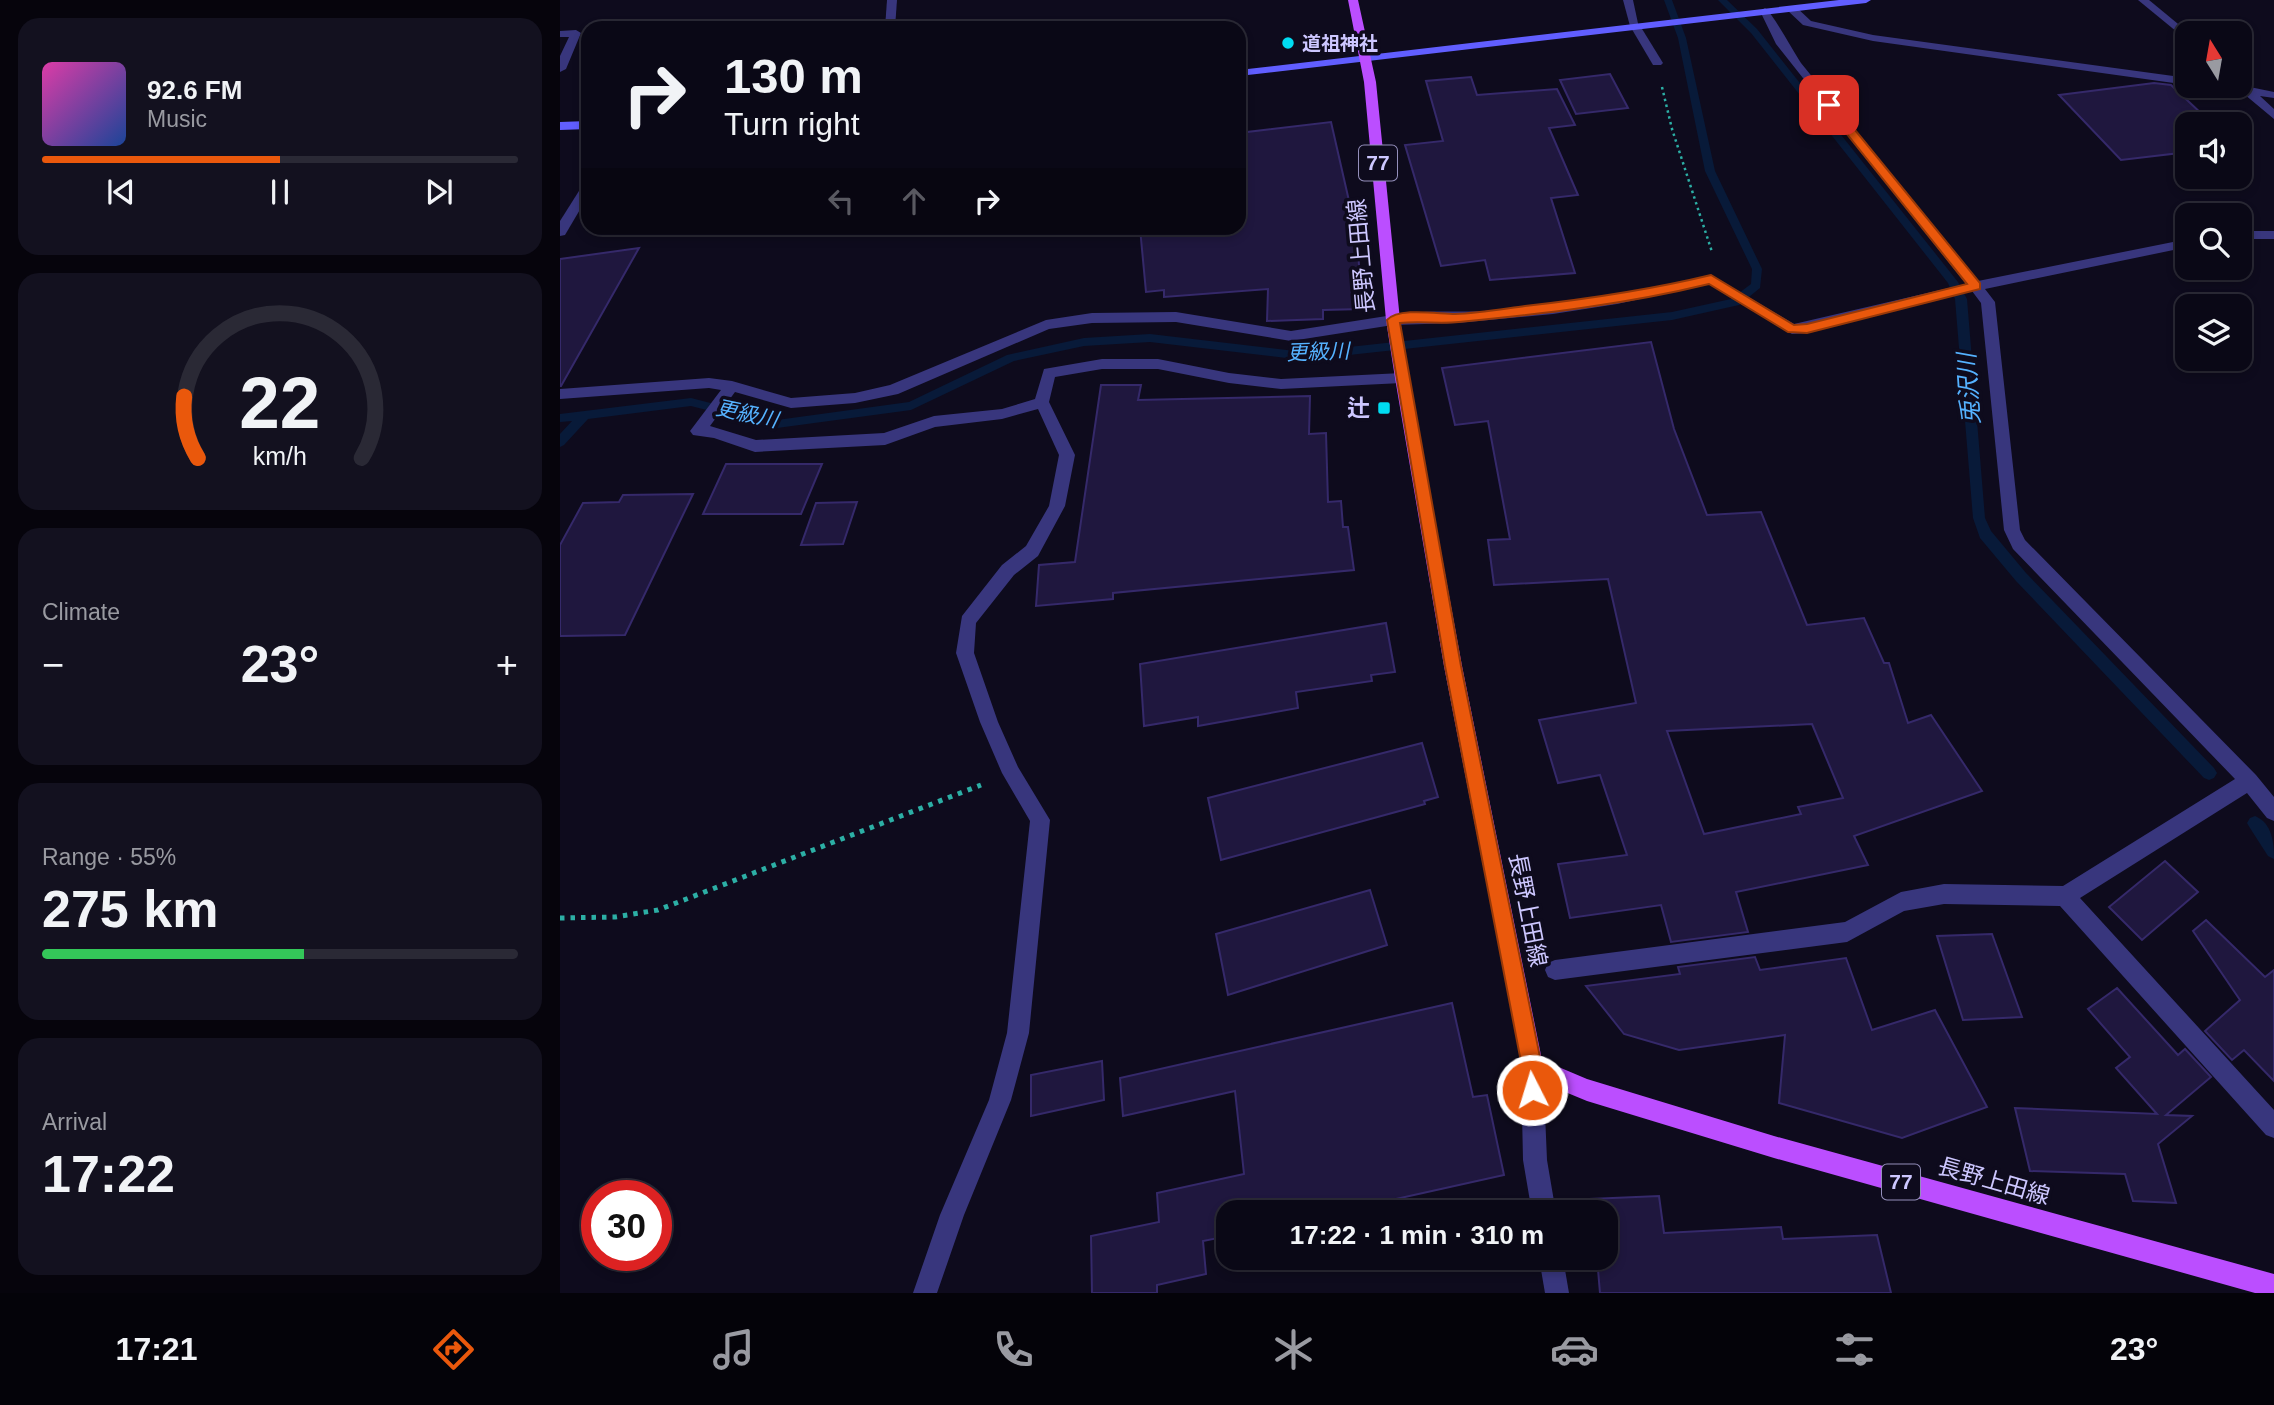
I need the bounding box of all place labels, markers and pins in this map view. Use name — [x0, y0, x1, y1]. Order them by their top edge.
place label: 道祖神社 — [1302, 33, 1378, 54]
marker: 道祖神社 — [1280, 35, 1296, 51]
pin — [1799, 75, 1859, 135]
place label: 辻 — [1347, 395, 1370, 421]
marker: 辻 — [1376, 400, 1392, 416]

